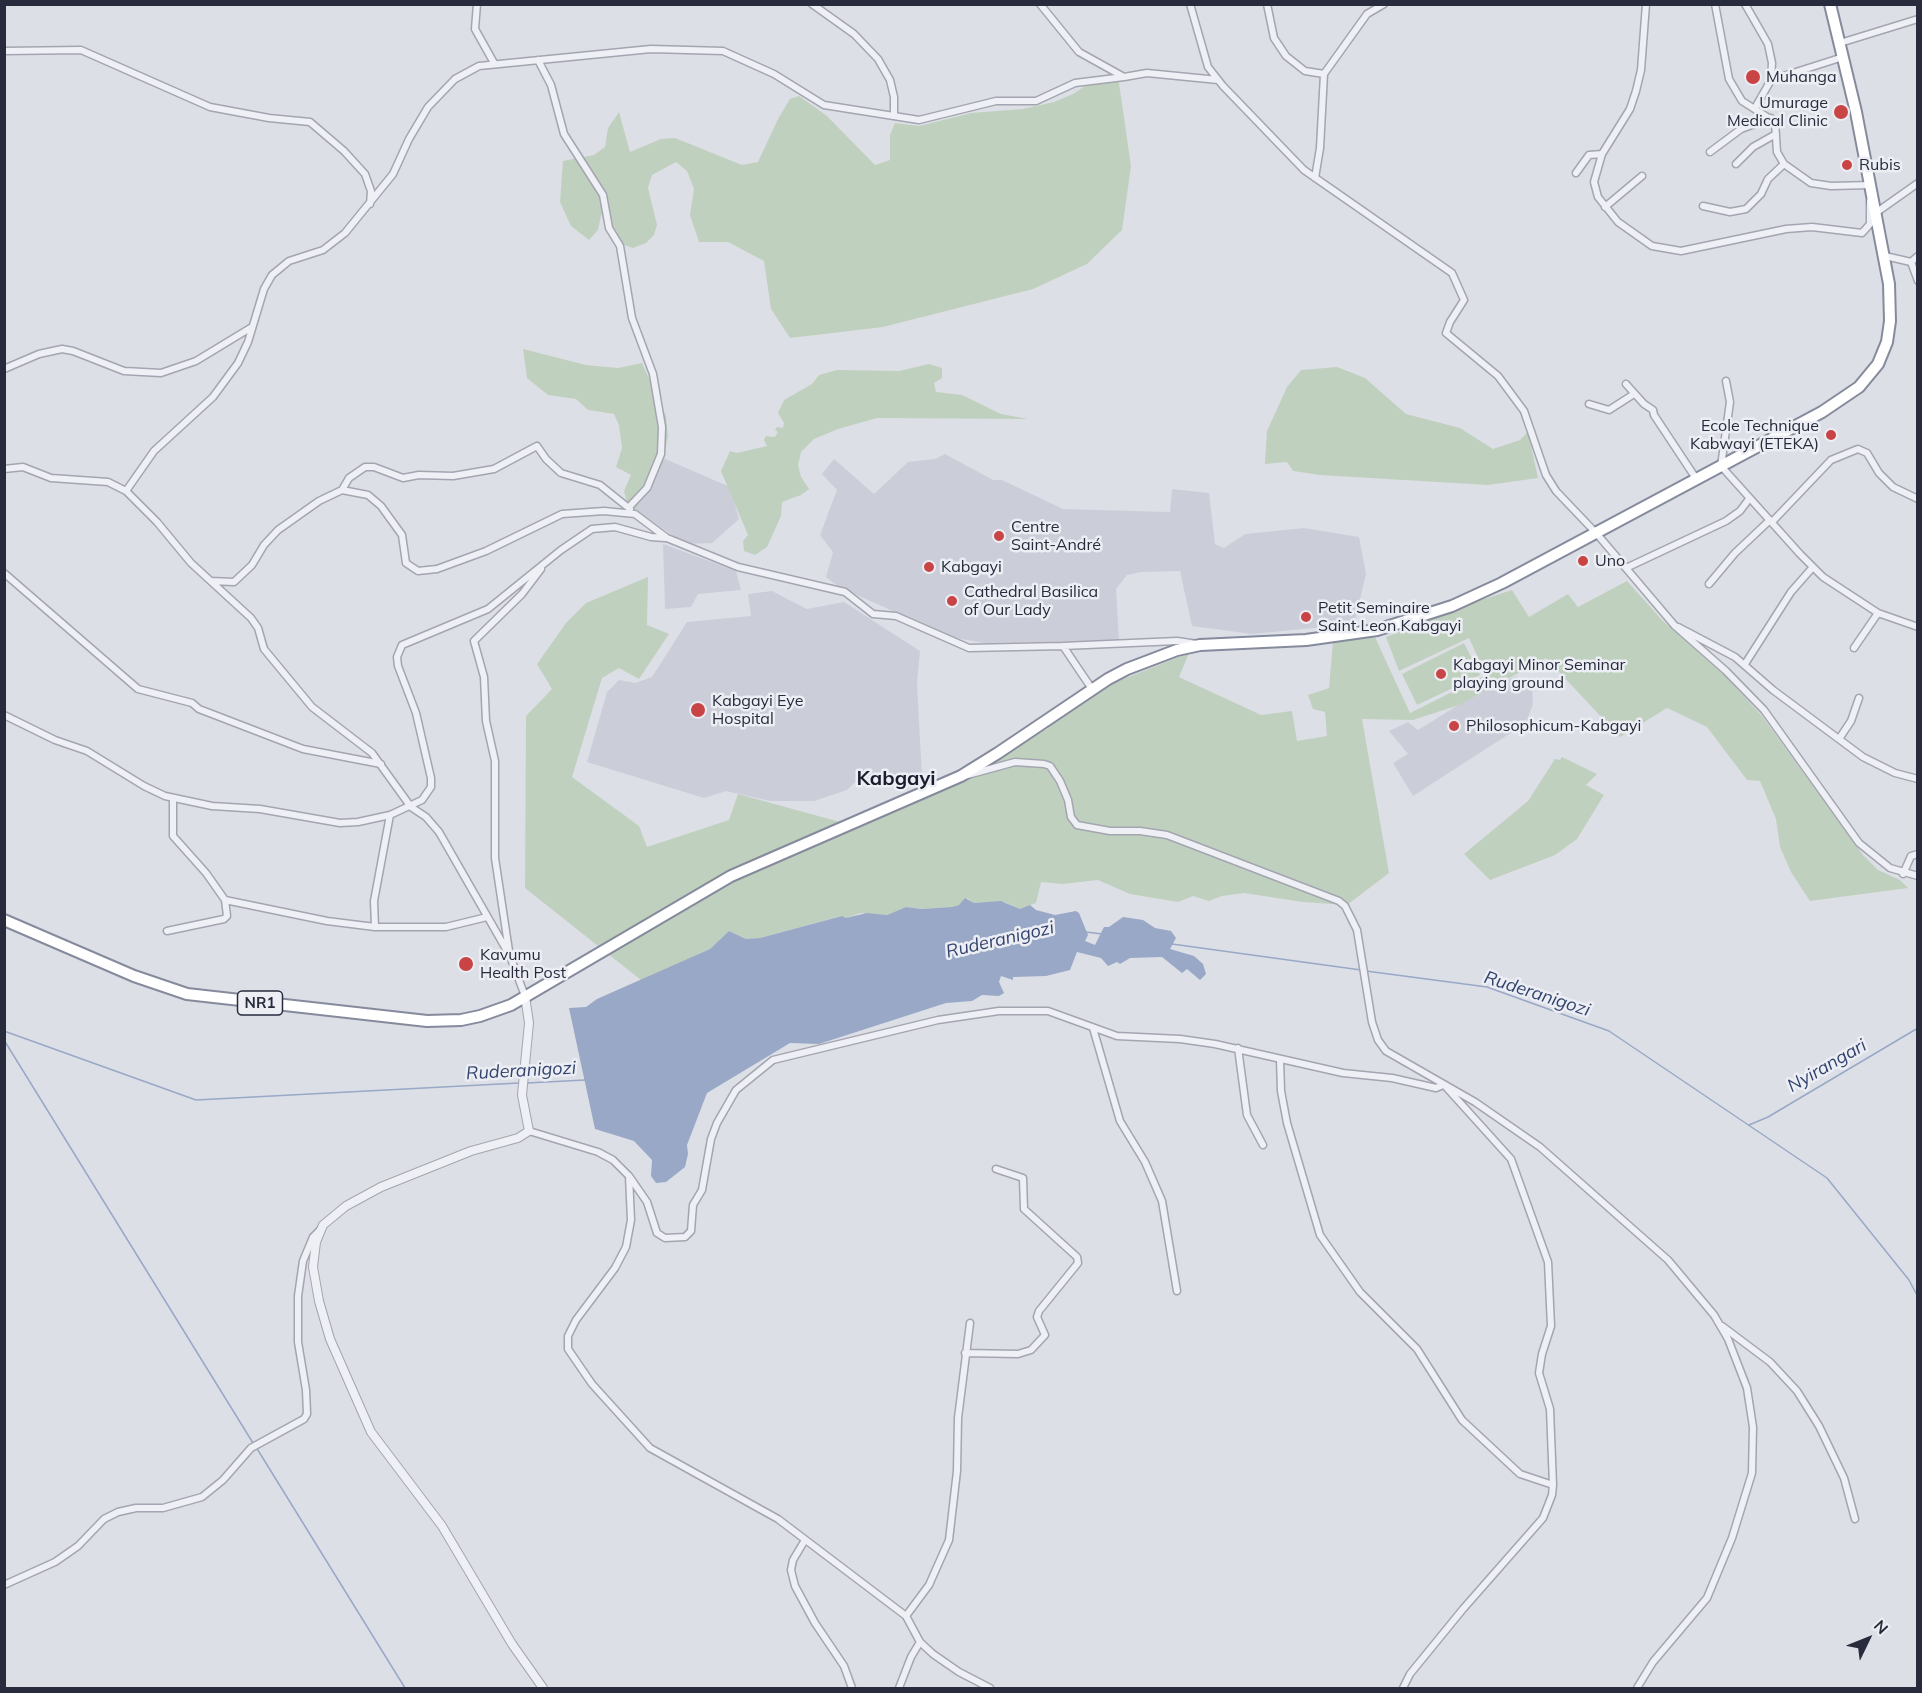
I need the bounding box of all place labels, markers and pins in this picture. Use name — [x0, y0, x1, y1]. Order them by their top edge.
place label: Muhanga — [1766, 67, 1837, 87]
marker: Muhanga — [1744, 68, 1762, 86]
place label: Umurage Medical Clinic — [1727, 93, 1828, 131]
marker: Umurage Medical Clinic — [1832, 103, 1850, 121]
place label: Rubis — [1859, 155, 1901, 175]
marker: Rubis — [1840, 158, 1854, 172]
place label: Ecole Technique Kabwayi (ETEKA) — [1690, 416, 1819, 454]
marker: Ecole Technique Kabwayi (ETEKA) — [1824, 428, 1838, 442]
place label: Centre Saint-André — [1011, 517, 1101, 555]
marker: Centre Saint-André — [992, 529, 1006, 543]
place label: Uno — [1595, 551, 1625, 571]
marker: Uno — [1576, 554, 1590, 568]
place label: Kabgayi — [941, 557, 1002, 577]
marker: Kabgayi — [922, 560, 936, 574]
place label: Cathedral Basilica of Our Lady — [964, 582, 1098, 620]
marker: Cathedral Basilica of Our Lady — [945, 594, 959, 608]
place label: Petit Seminaire Saint Leon Kabgayi — [1318, 598, 1461, 636]
marker: Petit Seminaire Saint Leon Kabgayi — [1299, 610, 1313, 624]
place label: Kabgayi Minor Seminar playing ground — [1453, 655, 1625, 693]
marker: Kabgayi Minor Seminar playing ground — [1434, 667, 1448, 681]
place label: Kabgayi Eye Hospital — [712, 691, 803, 729]
marker: Kabgayi Eye Hospital — [689, 701, 707, 719]
place label: Philosophicum-Kabgayi — [1466, 716, 1641, 736]
marker: Philosophicum-Kabgayi — [1447, 719, 1461, 733]
place label: Kavumu Health Post — [480, 945, 566, 983]
marker: Kavumu Health Post — [457, 955, 475, 973]

